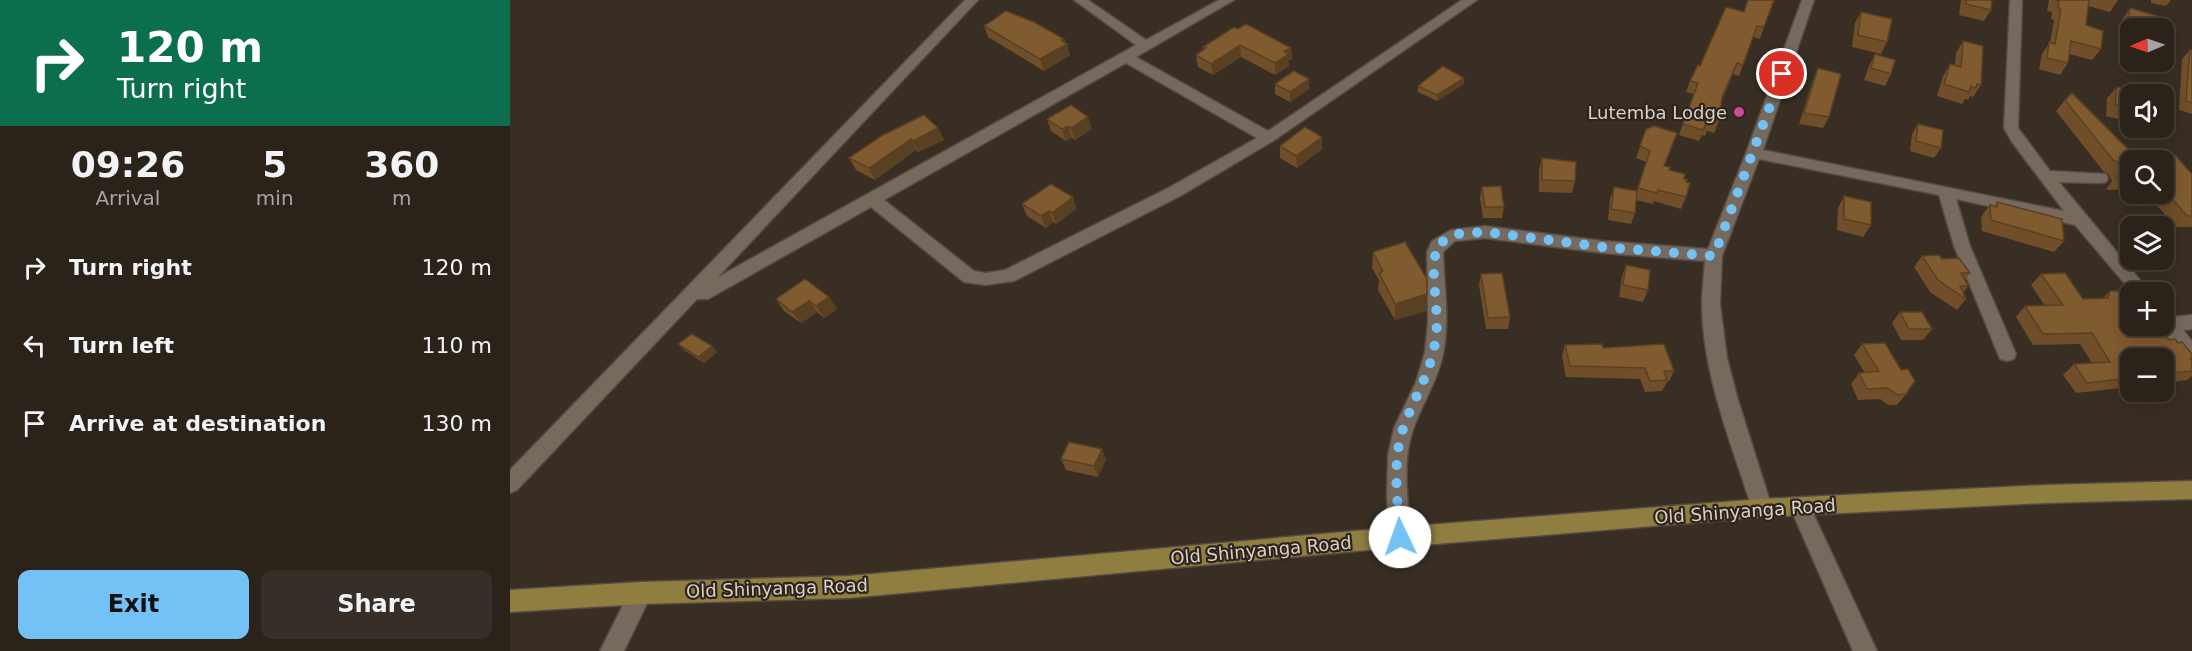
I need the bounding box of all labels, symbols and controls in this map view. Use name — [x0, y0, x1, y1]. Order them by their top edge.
north arrow — [2120, 18, 2174, 72]
map controls — [2120, 18, 2174, 402]
text: 120 m — [117, 23, 263, 72]
icon: right — [18, 24, 96, 102]
pin — [1756, 48, 1807, 99]
icon: arrive — [1765, 57, 1798, 90]
text: Turn right — [117, 73, 246, 104]
button: sound — [2120, 84, 2174, 138]
place label: Lutemba Lodge — [1587, 102, 1727, 123]
marker: Lutemba Lodge — [1732, 105, 1746, 119]
text: 09:26 — [71, 144, 185, 185]
text: 5 — [262, 144, 287, 185]
text: 360 — [364, 144, 439, 185]
button: search — [2120, 150, 2174, 204]
text: Arrival — [95, 186, 160, 210]
text: min — [256, 186, 294, 210]
text: m — [392, 186, 412, 210]
button: layers — [2120, 216, 2174, 270]
icon: right — [18, 251, 51, 284]
text: Turn right — [69, 255, 192, 280]
text: 120 m — [422, 255, 492, 280]
button: + — [2120, 282, 2174, 336]
icon: left — [18, 329, 51, 362]
text: Turn left — [69, 333, 174, 358]
text: 110 m — [422, 333, 492, 358]
button: − — [2120, 348, 2174, 402]
icon: arrive — [18, 407, 51, 440]
text: Arrive at destination — [69, 411, 326, 436]
text: 130 m — [422, 411, 492, 436]
street label: Old Shinyanga Road — [1653, 494, 1837, 528]
position arrow — [1368, 505, 1432, 569]
street label: Old Shinyanga Road — [1169, 532, 1353, 568]
button: Exit — [18, 570, 249, 639]
button: Share — [261, 570, 492, 639]
street label: Old Shinyanga Road — [686, 574, 868, 602]

